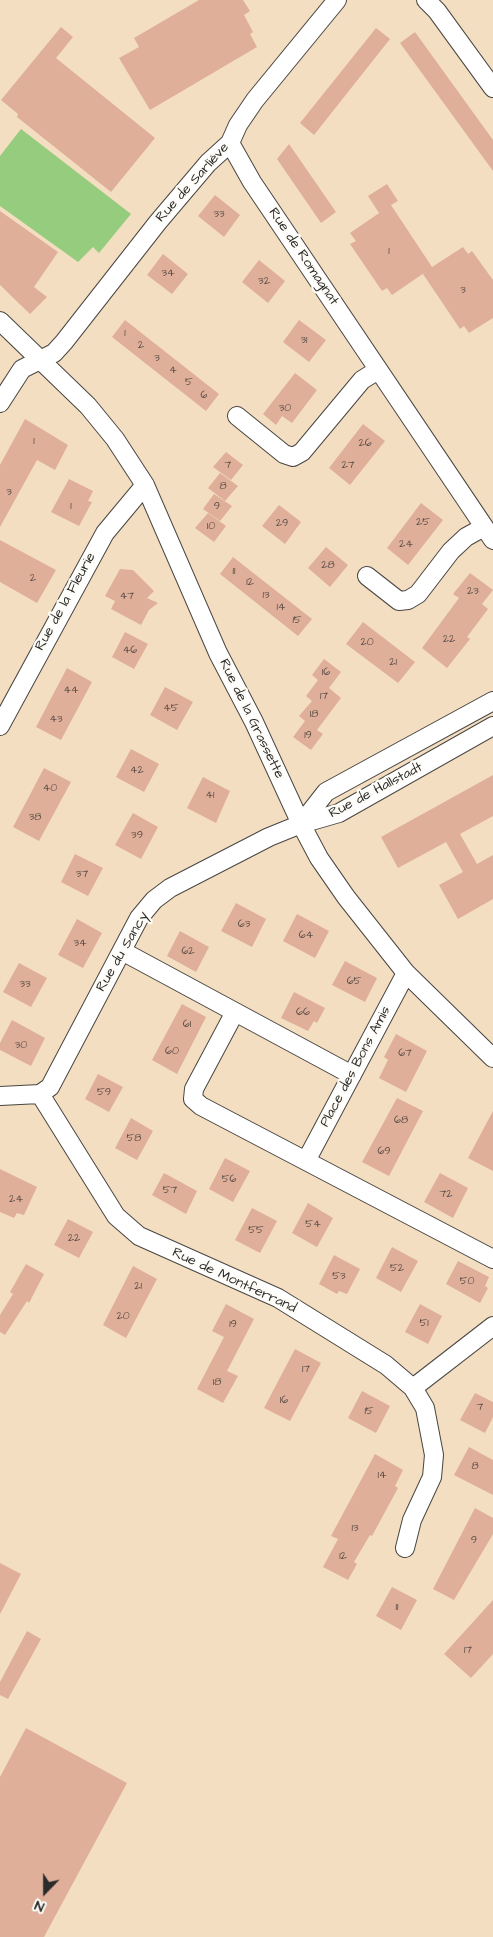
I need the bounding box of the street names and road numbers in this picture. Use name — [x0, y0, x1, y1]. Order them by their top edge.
street label: Rue de Sarliève — [153, 140, 233, 226]
street label: Rue de Romagnat — [264, 205, 342, 309]
street label: Rue de la Fleurie — [32, 550, 100, 654]
street label: Rue de la Grassette — [215, 657, 287, 781]
street label: Rue de Hallstadt — [326, 759, 426, 823]
street label: Rue du Sancy — [93, 909, 153, 995]
street label: Place des Bons Amis — [317, 1004, 395, 1130]
street label: Rue de Montferrand — [169, 1245, 299, 1317]

